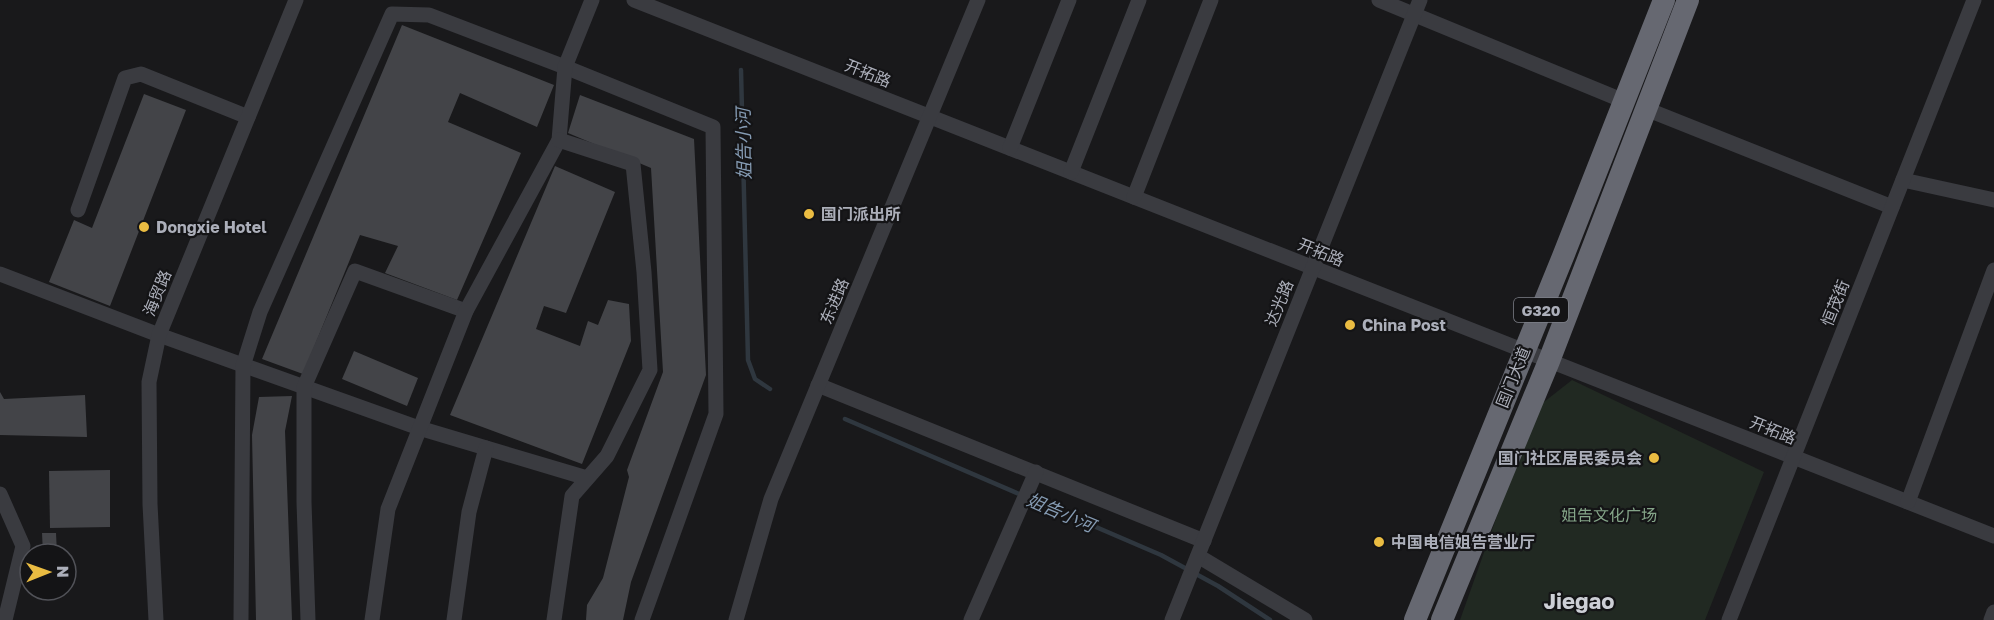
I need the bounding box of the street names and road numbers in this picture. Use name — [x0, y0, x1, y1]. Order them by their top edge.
street label: 开拓路 — [842, 55, 894, 91]
street label: 开拓路 — [1295, 234, 1347, 270]
street label: 海贸路 — [139, 267, 175, 319]
street label: 东进路 — [815, 275, 853, 327]
street label: 达光路 — [1261, 277, 1297, 329]
street label: 恒茂街 — [1817, 277, 1853, 329]
road number: G320 — [1514, 298, 1568, 322]
street label: 国门大道 — [1492, 344, 1534, 410]
street label: 开拓路 — [1747, 412, 1799, 448]

